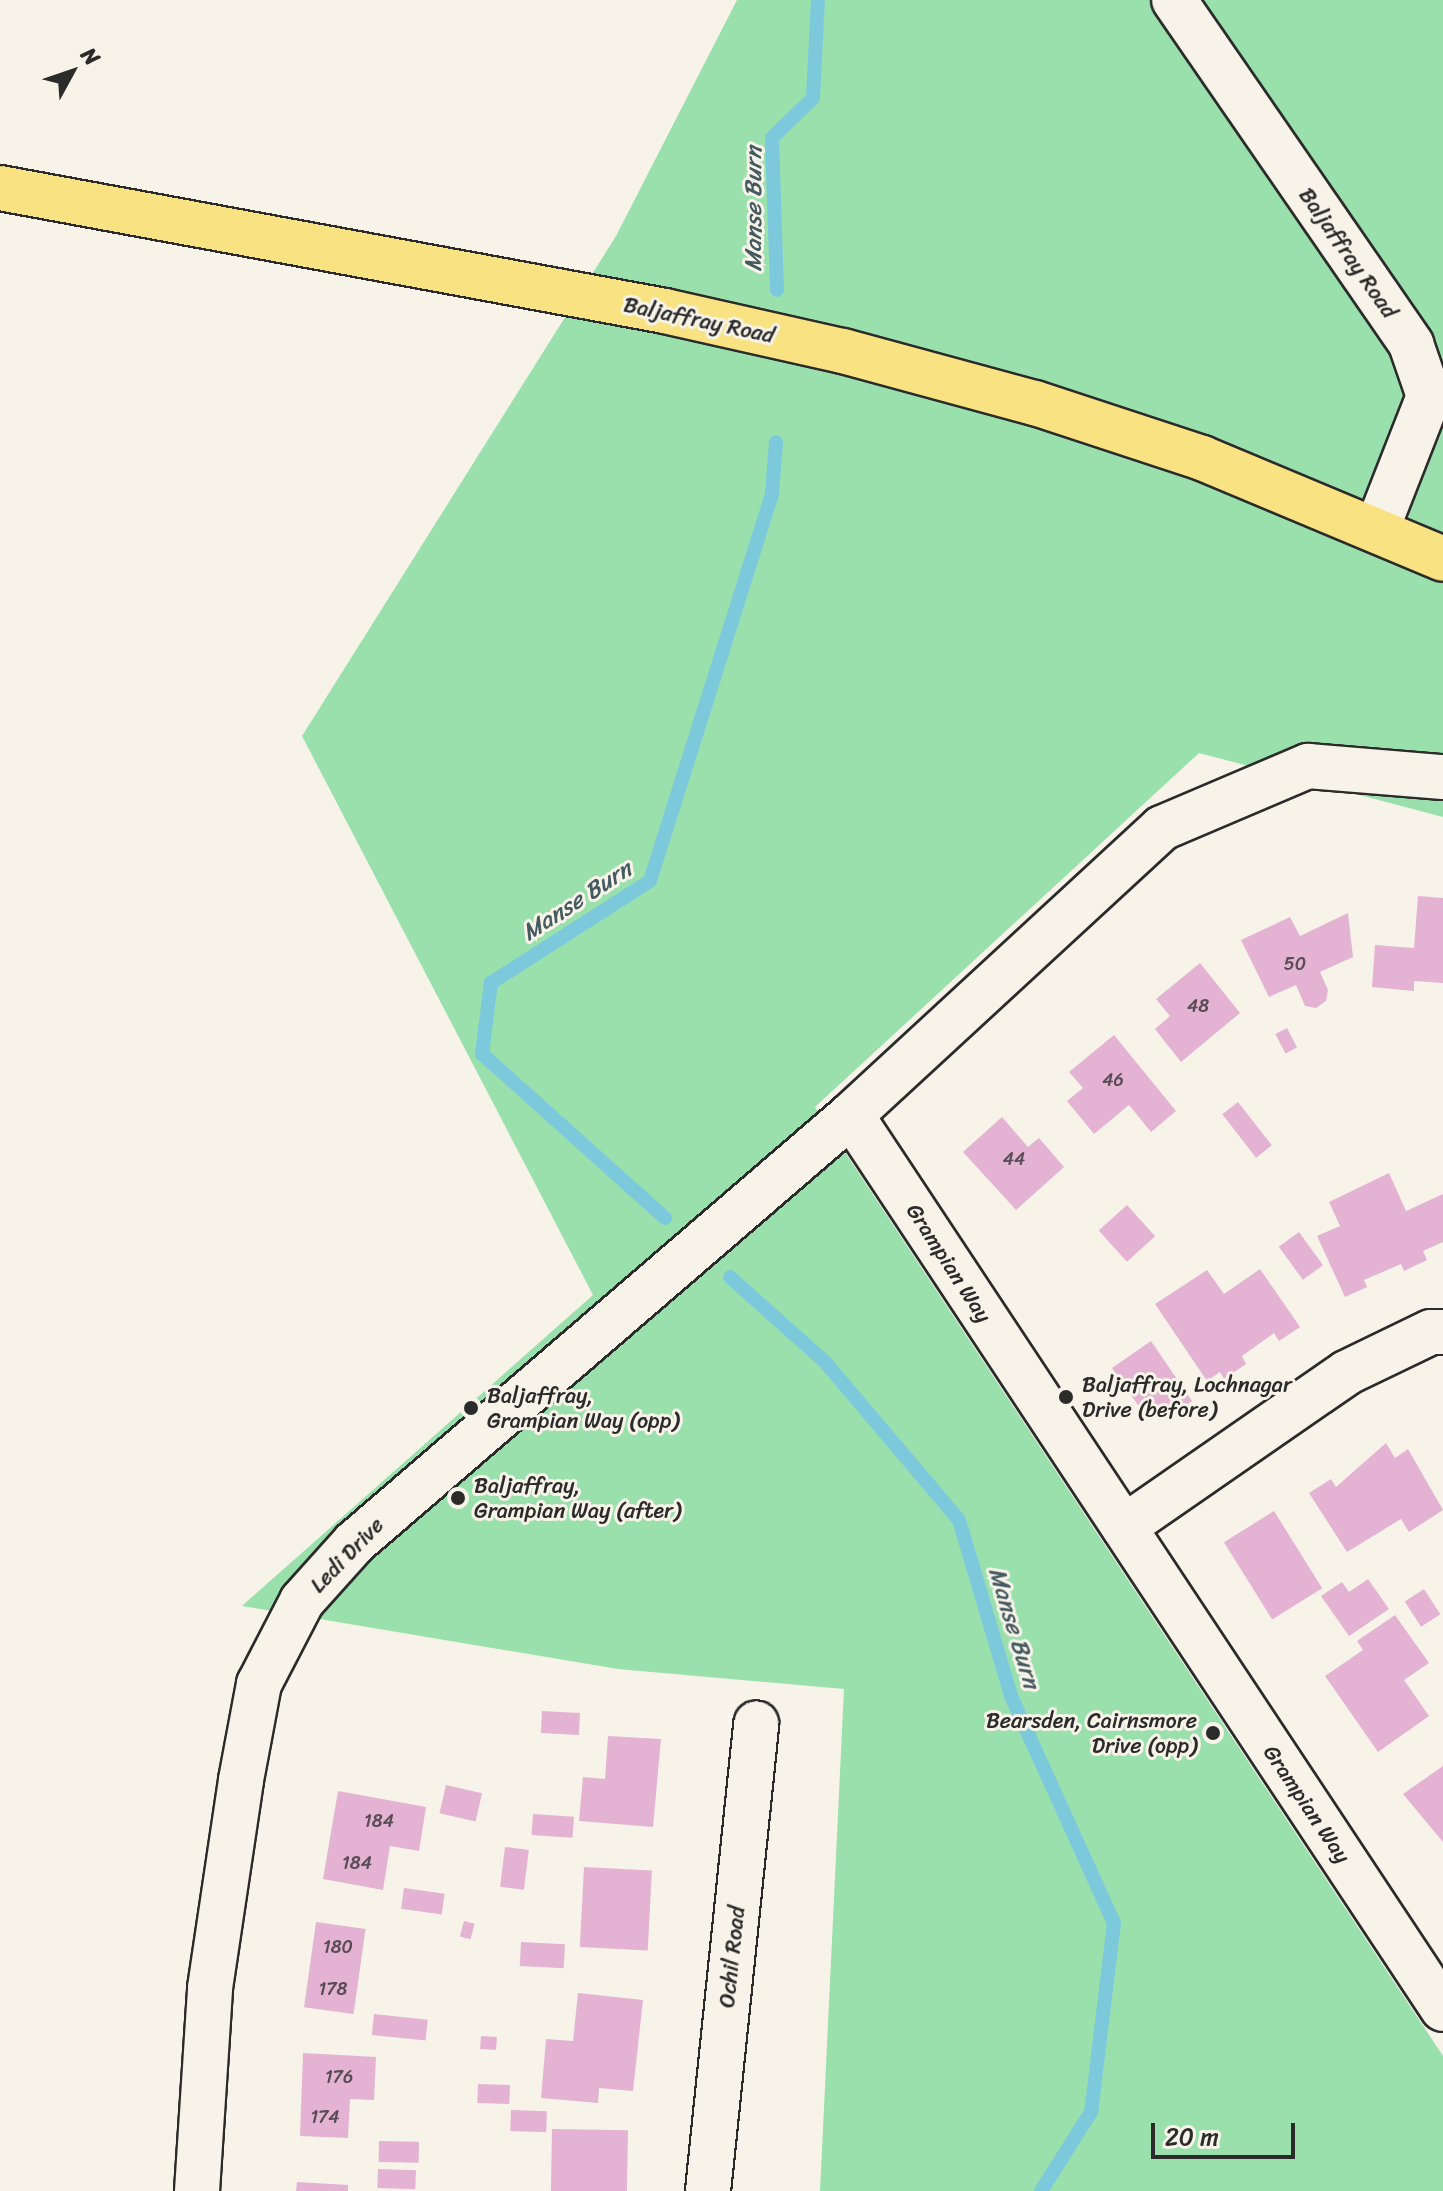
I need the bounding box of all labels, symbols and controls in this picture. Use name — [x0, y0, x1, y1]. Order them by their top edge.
north arrow — [32, 32, 112, 112]
text: N — [71, 38, 111, 75]
water label: Manse Burn — [740, 147, 768, 271]
street label: Baljaffray Road — [1293, 183, 1403, 323]
street label: Baljaffray Road — [621, 291, 777, 349]
water label: Manse Burn — [517, 855, 637, 947]
house number: 50 — [1284, 953, 1306, 975]
house number: 48 — [1187, 995, 1209, 1017]
house number: 46 — [1102, 1069, 1124, 1091]
house number: 44 — [1003, 1148, 1025, 1170]
street label: Grampian Way — [901, 1199, 997, 1327]
place label: Baljaffray, Lochnagar Drive (before) — [1082, 1371, 1292, 1422]
place label: Baljaffray, Grampian Way (opp) — [487, 1382, 679, 1434]
marker: Baljaffray, Lochnagar Drive (before) — [1057, 1388, 1075, 1406]
marker: Baljaffray, Grampian Way (opp) — [462, 1399, 480, 1417]
place label: Baljaffray, Grampian Way (after) — [474, 1472, 682, 1524]
marker: Baljaffray, Grampian Way (after) — [449, 1489, 467, 1507]
street label: Ledi Drive — [305, 1512, 389, 1598]
water label: Manse Burn — [982, 1564, 1046, 1692]
place label: Bearsden, Cairnsmore Drive (opp) — [987, 1707, 1197, 1758]
marker: Bearsden, Cairnsmore Drive (opp) — [1204, 1724, 1222, 1742]
street label: Grampian Way — [1258, 1740, 1356, 1868]
house number: 184 — [364, 1810, 394, 1832]
house number: 184 — [342, 1852, 372, 1874]
street label: Ochil Road — [714, 1905, 750, 2009]
house number: 180 — [323, 1936, 353, 1958]
house number: 178 — [319, 1978, 347, 2000]
house number: 176 — [325, 2066, 353, 2088]
house number: 174 — [310, 2106, 340, 2128]
scale bar — [1155, 2107, 1299, 2157]
text: 20 m — [1165, 2116, 1219, 2158]

